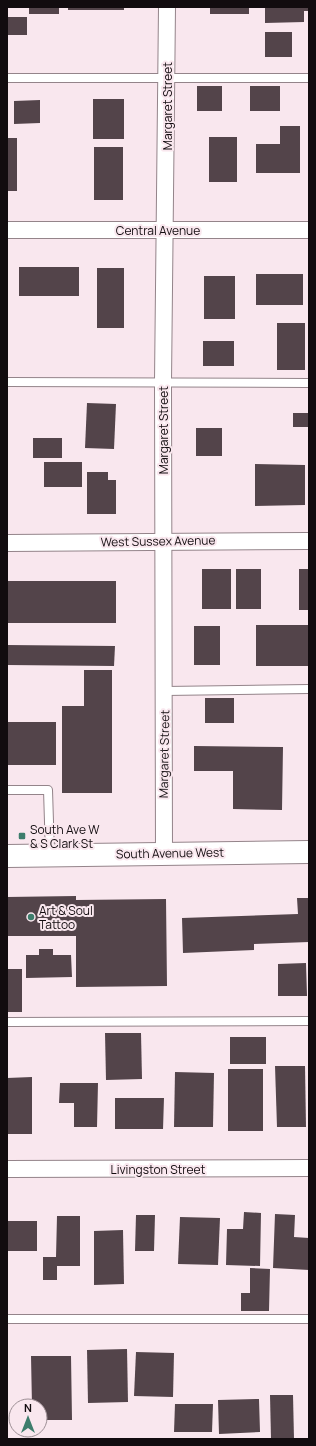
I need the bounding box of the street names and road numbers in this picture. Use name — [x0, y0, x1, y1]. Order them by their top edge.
street label: Margaret Street — [159, 62, 176, 150]
street label: Central Avenue — [116, 222, 200, 239]
street label: Margaret Street — [155, 386, 172, 474]
street label: West Sussex Avenue — [100, 532, 216, 550]
street label: Margaret Street — [155, 710, 173, 798]
street label: South Avenue West — [116, 844, 224, 862]
street label: Livingston Street — [111, 1161, 206, 1178]

